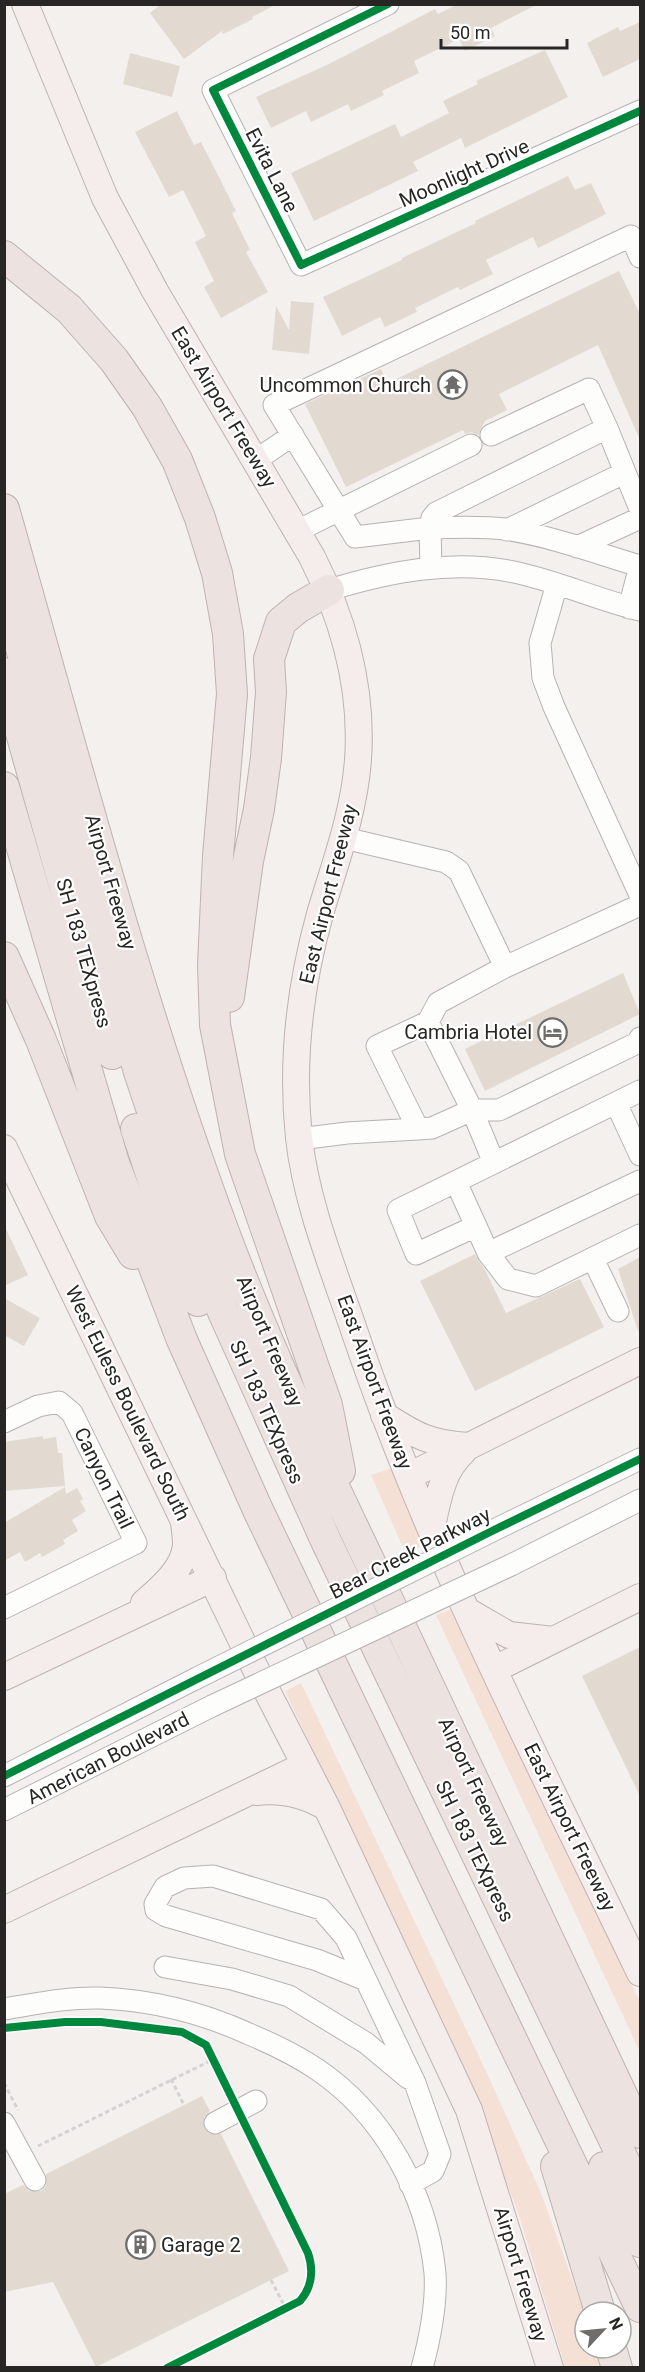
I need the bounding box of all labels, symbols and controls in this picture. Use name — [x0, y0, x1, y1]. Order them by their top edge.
scale bar — [441, 12, 567, 50]
text: 50 m — [450, 22, 490, 43]
street label: Evita Lane — [241, 124, 303, 216]
street label: Moonlight Drive — [395, 134, 533, 212]
street label: East Airport Freeway — [166, 322, 282, 492]
temple icon: Uncommon Church — [436, 369, 468, 401]
place label: Uncommon Church — [259, 373, 431, 397]
street label: East Airport Freeway — [294, 801, 362, 986]
street label: Airport Freeway — [80, 811, 142, 953]
street label: SH 183 TEXpress — [51, 876, 117, 1030]
hotel icon: Cambria Hotel — [537, 1016, 569, 1048]
place label: Cambria Hotel — [404, 1020, 532, 1044]
street label: Airport Freeway — [232, 1272, 309, 1411]
street label: West Euless Boulevard South — [61, 1282, 195, 1524]
street label: East Airport Freeway — [332, 1291, 418, 1473]
street label: SH 183 TEXpress — [225, 1337, 309, 1487]
street label: Canyon Trail — [69, 1424, 139, 1532]
street label: Bear Creek Parkway — [326, 1502, 495, 1604]
street label: American Boulevard — [23, 1707, 193, 1809]
street label: Airport Freeway — [434, 1714, 515, 1851]
street label: East Airport Freeway — [519, 1739, 621, 1915]
street label: SH 183 TEXpress — [430, 1776, 520, 1926]
street label: Airport Freeway — [489, 2204, 553, 2345]
building icon: Garage 2 — [124, 2229, 156, 2261]
place label: Garage 2 — [161, 2233, 241, 2257]
north arrow — [573, 2300, 633, 2360]
text: N — [605, 2314, 627, 2333]

